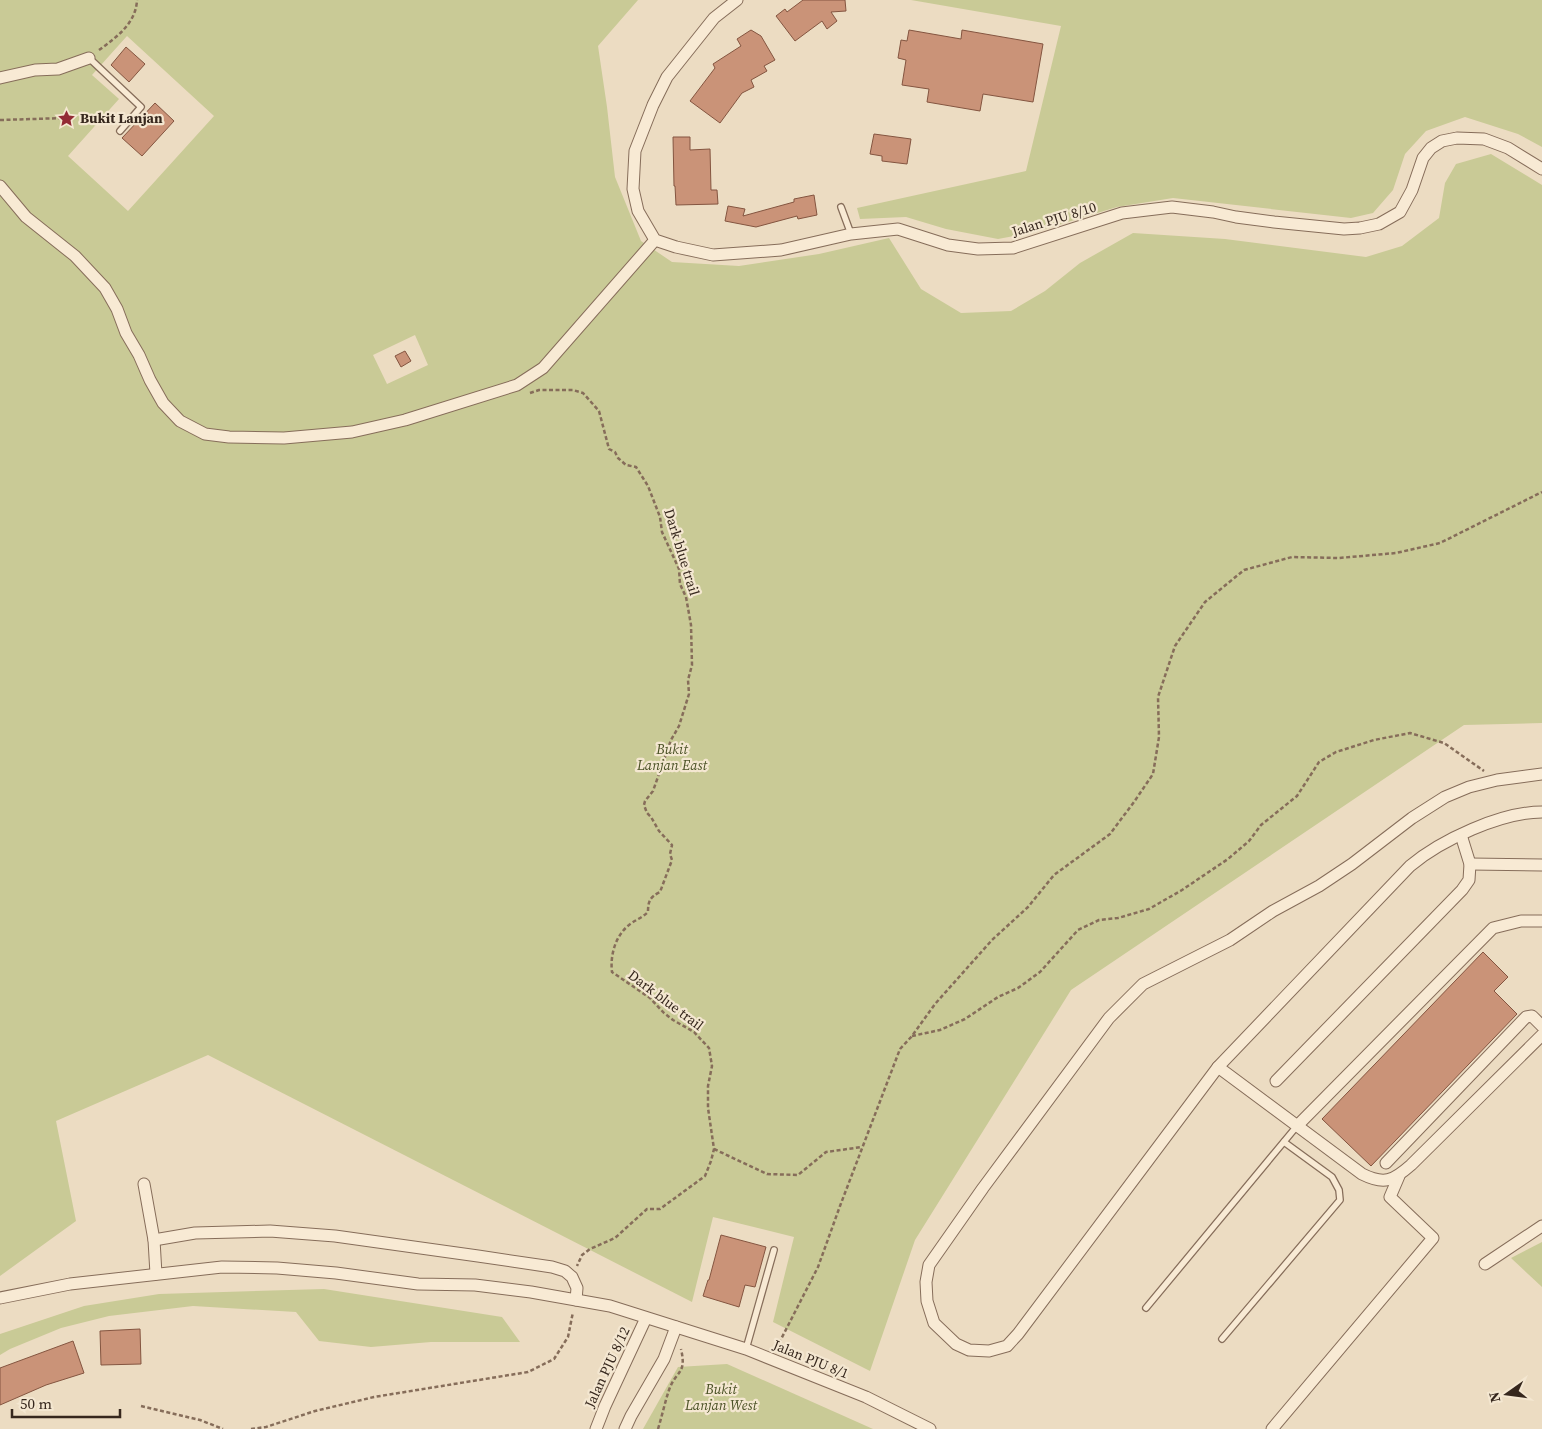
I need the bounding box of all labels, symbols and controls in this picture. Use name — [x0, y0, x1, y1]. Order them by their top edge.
place icon: Bukit Lanjan — [56, 108, 76, 128]
place label: Bukit Lanjan — [80, 108, 163, 128]
street label: Jalan PJU 8/10 — [1008, 197, 1099, 242]
street label: Dark blue trail — [659, 506, 705, 598]
park label: Bukit Lanjan East — [636, 739, 708, 775]
street label: Dark blue trail — [624, 965, 708, 1035]
street label: Jalan PJU 8/12 — [579, 1323, 634, 1412]
street label: Jalan PJU 8/1 — [769, 1334, 852, 1383]
north arrow — [1482, 1369, 1532, 1419]
park label: Bukit Lanjan West — [684, 1379, 759, 1415]
scale bar — [12, 1386, 120, 1418]
text: N — [1483, 1390, 1505, 1405]
text: 50 m — [20, 1393, 52, 1414]

